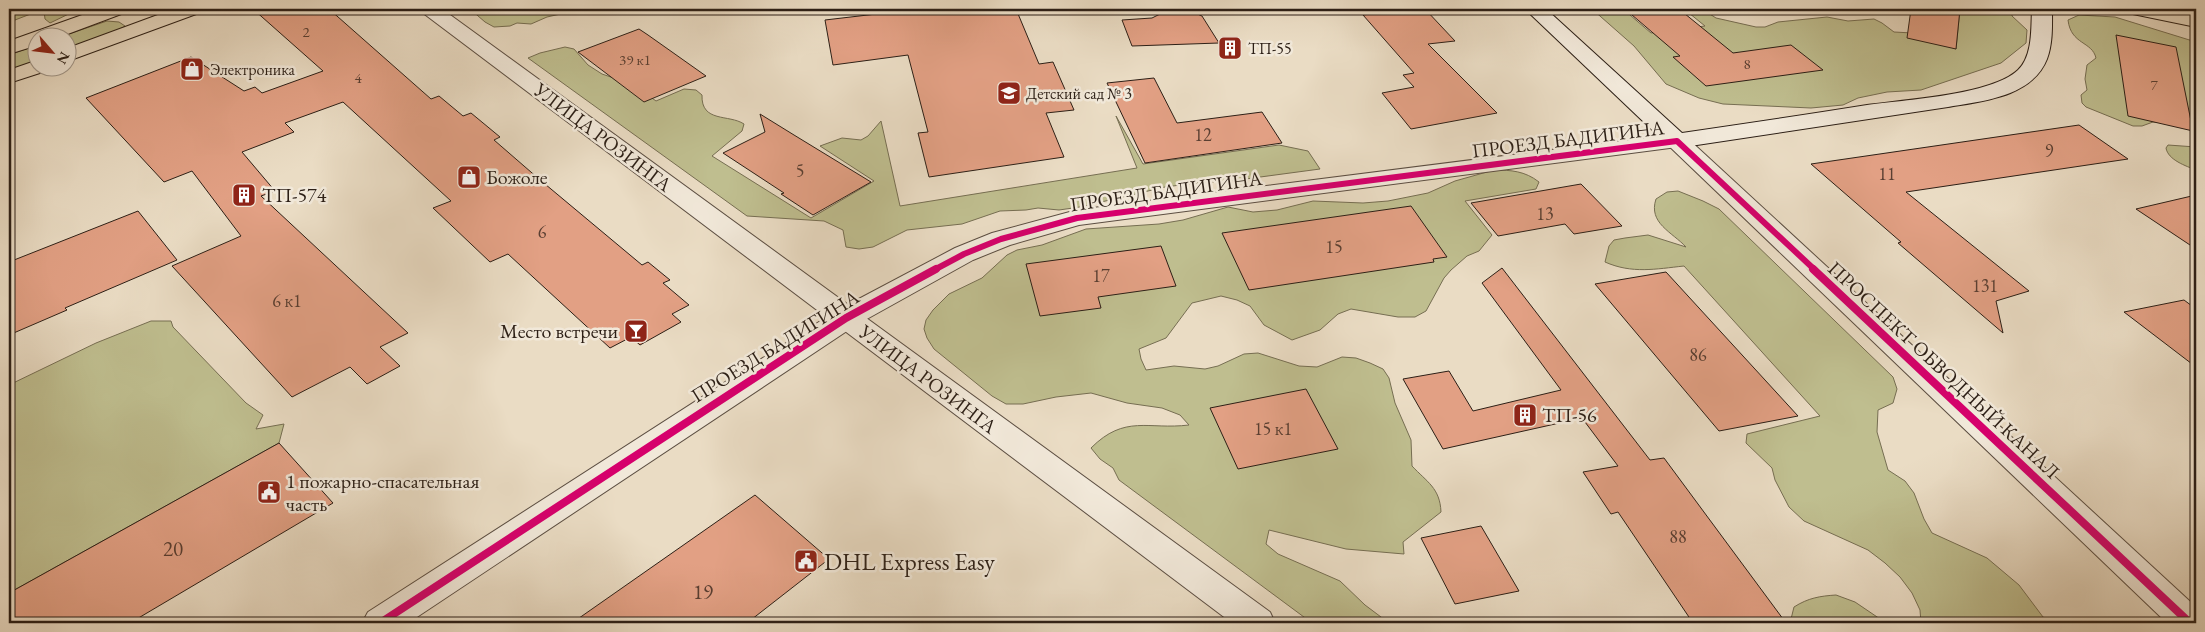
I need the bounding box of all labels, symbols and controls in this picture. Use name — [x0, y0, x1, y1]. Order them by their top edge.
house number: 2 — [302, 22, 310, 41]
north arrow — [28, 28, 78, 78]
building icon: ТП-55 — [1217, 35, 1243, 61]
place label: ТП-55 — [1248, 38, 1292, 59]
text: N — [53, 49, 74, 68]
house number: 39 к1 — [619, 50, 651, 69]
house number: 8 — [1743, 54, 1751, 73]
shop icon: Электроника — [179, 56, 205, 82]
place label: Электроника — [210, 59, 296, 80]
house number: 4 — [354, 68, 362, 87]
house number: 7 — [2150, 75, 2158, 94]
street label: УЛИЦА РОЗИНГА — [528, 76, 677, 197]
school or university icon: Детский сад № 3 — [996, 80, 1022, 106]
place label: Детский сад № 3 — [1026, 83, 1132, 104]
street label: ПРОЕЗД БАДИГИНА — [1470, 114, 1666, 164]
house number: 12 — [1194, 123, 1212, 146]
house number: 9 — [2045, 139, 2054, 162]
house number: 5 — [796, 159, 804, 182]
house number: 11 — [1878, 162, 1896, 185]
shop icon: Божоле — [456, 164, 482, 190]
place label: Божоле — [486, 164, 548, 190]
street label: ПРОЕЗД БАДИГИНА — [1068, 165, 1264, 217]
building icon: ТП-574 — [231, 182, 257, 208]
place label: ТП-574 — [262, 182, 327, 208]
house number: 13 — [1536, 202, 1554, 225]
house number: 6 — [538, 220, 547, 243]
house number: 15 — [1325, 235, 1343, 258]
street label: ПРОСПЕКТ ОБВОДНЫЙ КАНАЛ — [1822, 255, 2066, 485]
house number: 17 — [1092, 264, 1110, 287]
house number: 131 — [1972, 274, 1998, 297]
street label: ПРОЕЗД БАДИГИНА — [686, 284, 864, 408]
house number: 6 к1 — [272, 289, 302, 312]
place label: Место встречи — [500, 318, 618, 344]
bar icon: Место встречи — [623, 318, 649, 344]
street label: УЛИЦА РОЗИНГА — [853, 318, 1002, 439]
house number: 86 — [1689, 343, 1707, 366]
building icon: ТП-56 — [1512, 402, 1538, 428]
place label: ТП-56 — [1542, 402, 1597, 428]
house number: 15 к1 — [1254, 417, 1292, 440]
place label: 1 пожарно-спасательная часть — [286, 468, 479, 517]
public building icon: 1 пожарно-спасательная часть — [256, 479, 282, 505]
house number: 88 — [1669, 525, 1687, 548]
house number: 20 — [163, 535, 183, 562]
place label: DHL Express Easy — [824, 546, 995, 577]
public building icon: DHL Express Easy — [793, 548, 819, 574]
house number: 19 — [693, 578, 713, 605]

